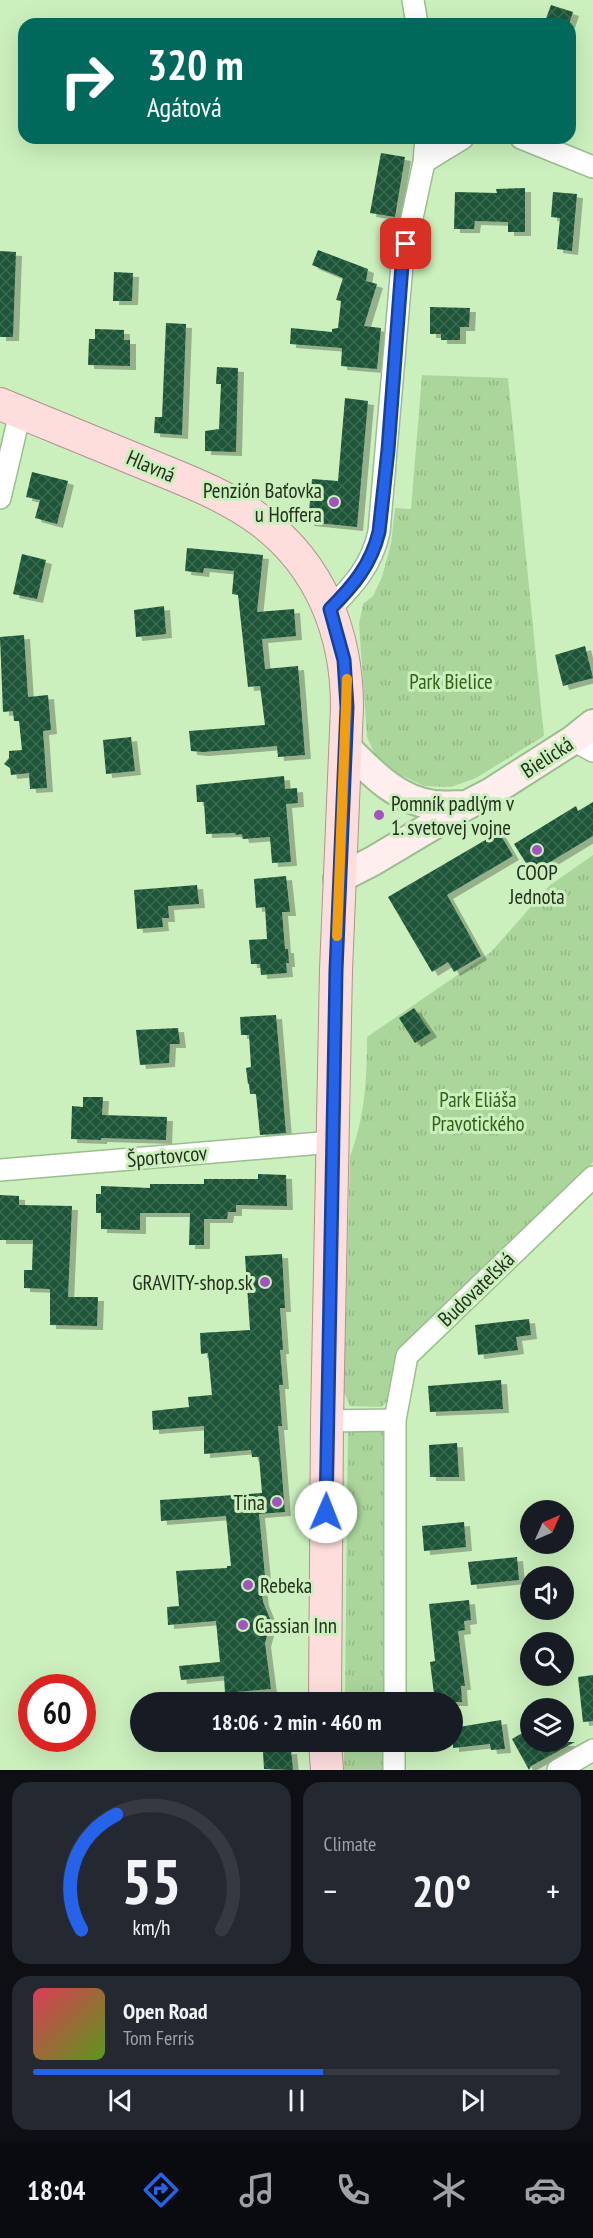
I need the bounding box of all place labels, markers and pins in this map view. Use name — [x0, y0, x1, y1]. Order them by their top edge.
pin — [380, 218, 431, 269]
place label: Penzión Baťovka u Hoffera — [203, 477, 322, 528]
marker: Penzión Baťovka u Hoffera — [327, 495, 341, 509]
place label: Pomník padlým v 1. svetovej vojne — [391, 790, 515, 841]
marker: Pomník padlým v 1. svetovej vojne — [372, 808, 386, 822]
marker: COOP Jednota — [530, 843, 544, 857]
place label: COOP Jednota — [508, 859, 565, 910]
place label: GRAVITY-shop.sk — [132, 1269, 253, 1296]
marker: GRAVITY-shop.sk — [258, 1275, 272, 1289]
place label: Tina — [233, 1489, 265, 1516]
marker: Tina — [270, 1495, 284, 1509]
place label: Rebeka — [260, 1572, 312, 1599]
marker: Rebeka — [241, 1578, 255, 1592]
place label: Cassian Inn — [255, 1612, 337, 1639]
marker: Cassian Inn — [236, 1618, 250, 1632]

